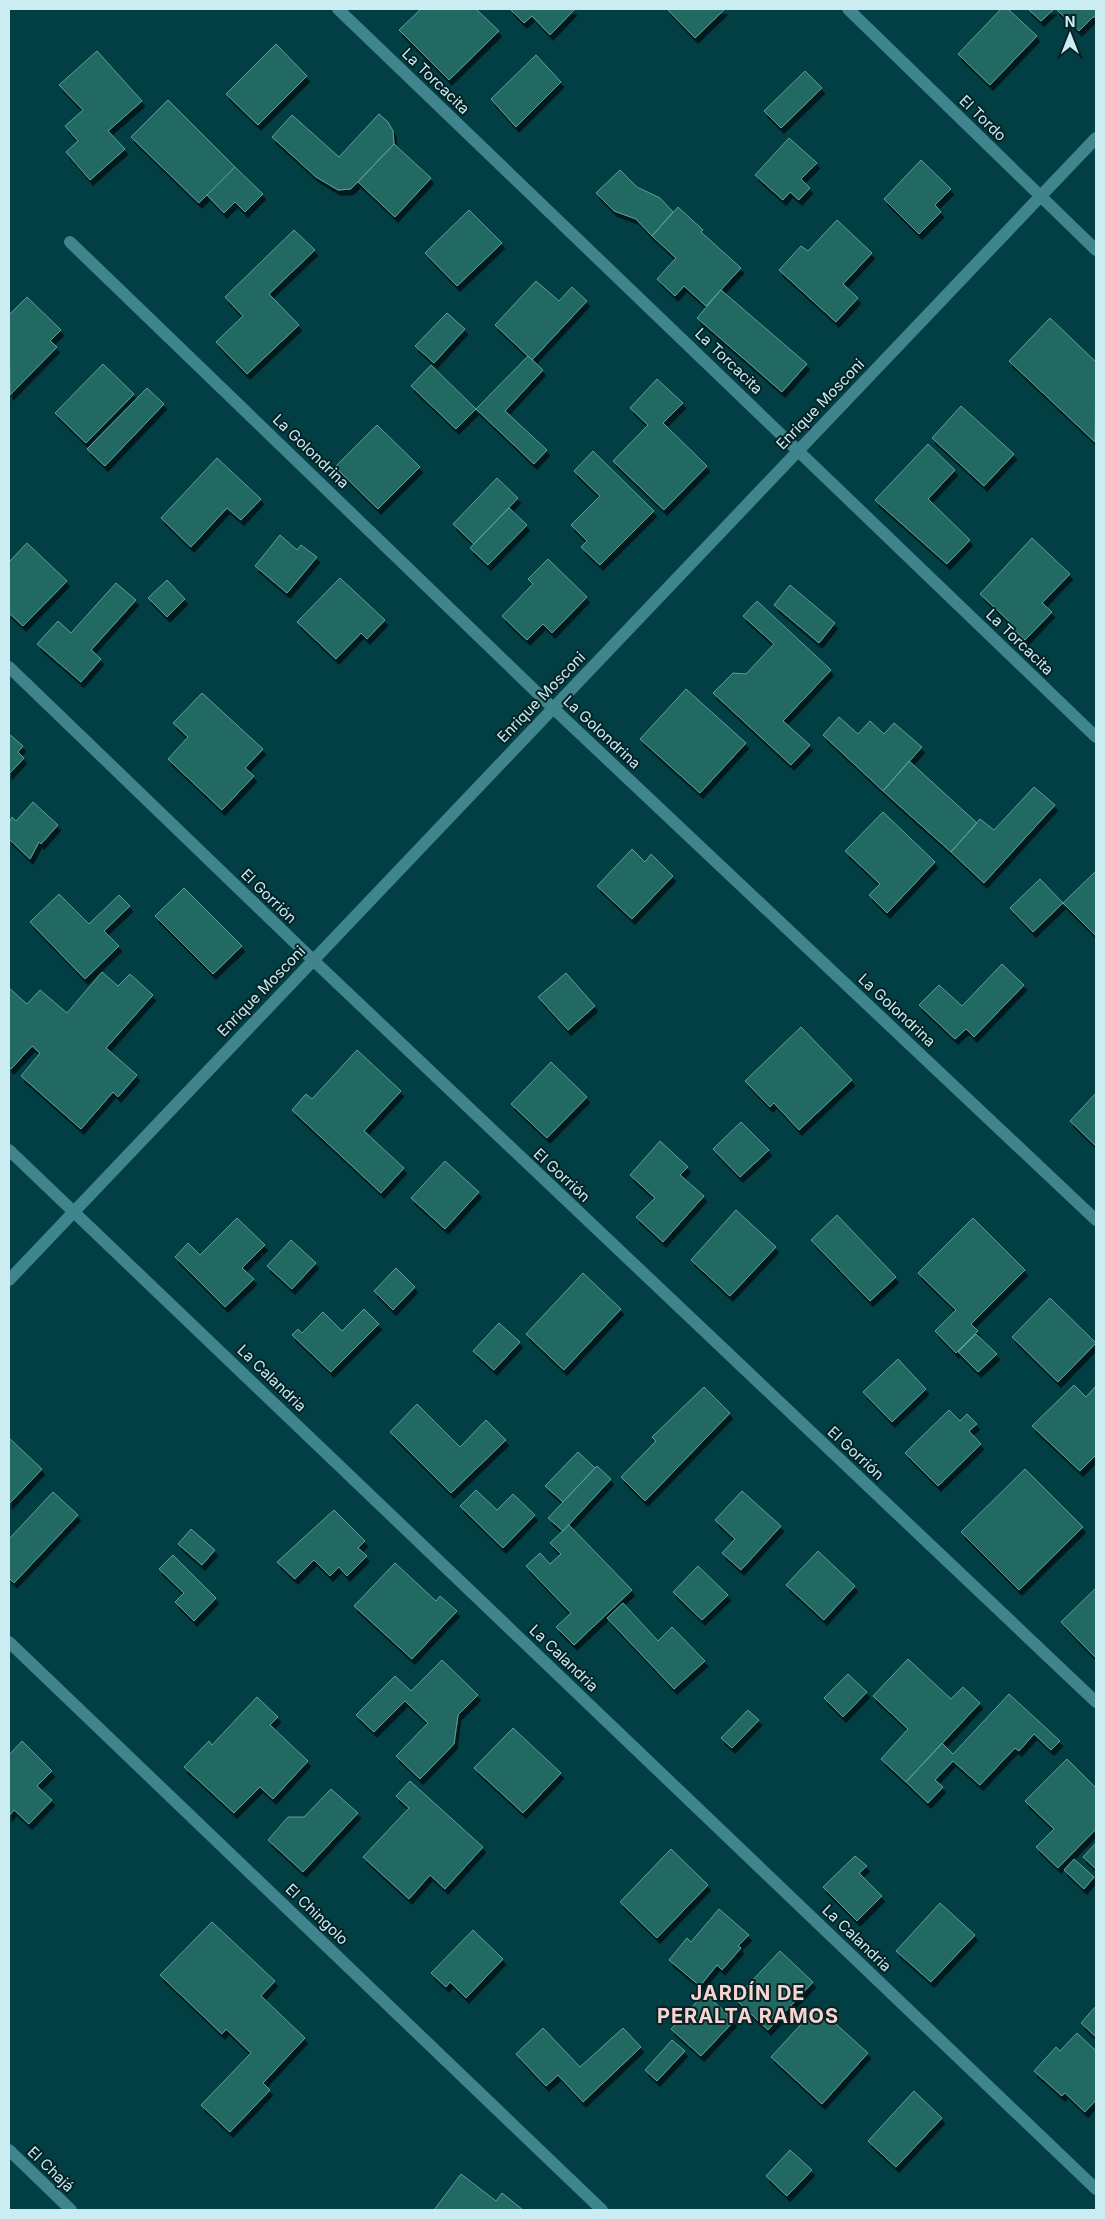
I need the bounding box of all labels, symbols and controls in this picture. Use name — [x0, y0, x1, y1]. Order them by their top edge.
north arrow — [1045, 10, 1095, 60]
text: N — [1065, 13, 1075, 30]
street label: La Torcacita — [398, 44, 474, 118]
street label: El Tordo — [956, 91, 1010, 145]
street label: La Torcacita — [691, 324, 767, 398]
street label: Enrique Mosconi — [772, 355, 868, 453]
street label: La Golondrina — [269, 410, 353, 492]
street label: La Torcacita — [982, 605, 1058, 679]
street label: Enrique Mosconi — [493, 648, 589, 746]
street label: La Golondrina — [559, 691, 645, 773]
street label: El Gorrión — [237, 865, 301, 927]
street label: Enrique Mosconi — [213, 942, 309, 1040]
street label: La Golondrina — [854, 969, 940, 1051]
street label: El Gorrión — [530, 1144, 594, 1206]
street label: La Calandria — [234, 1340, 310, 1416]
street label: El Gorrión — [824, 1422, 888, 1484]
street label: La Calandria — [526, 1620, 602, 1696]
street label: El Chingolo — [282, 1879, 352, 1949]
street label: La Calandria — [819, 1900, 895, 1976]
district label: JARDÍN DE PERALTA RAMOS — [657, 1980, 839, 2028]
street label: El Chajá — [24, 2142, 78, 2196]

